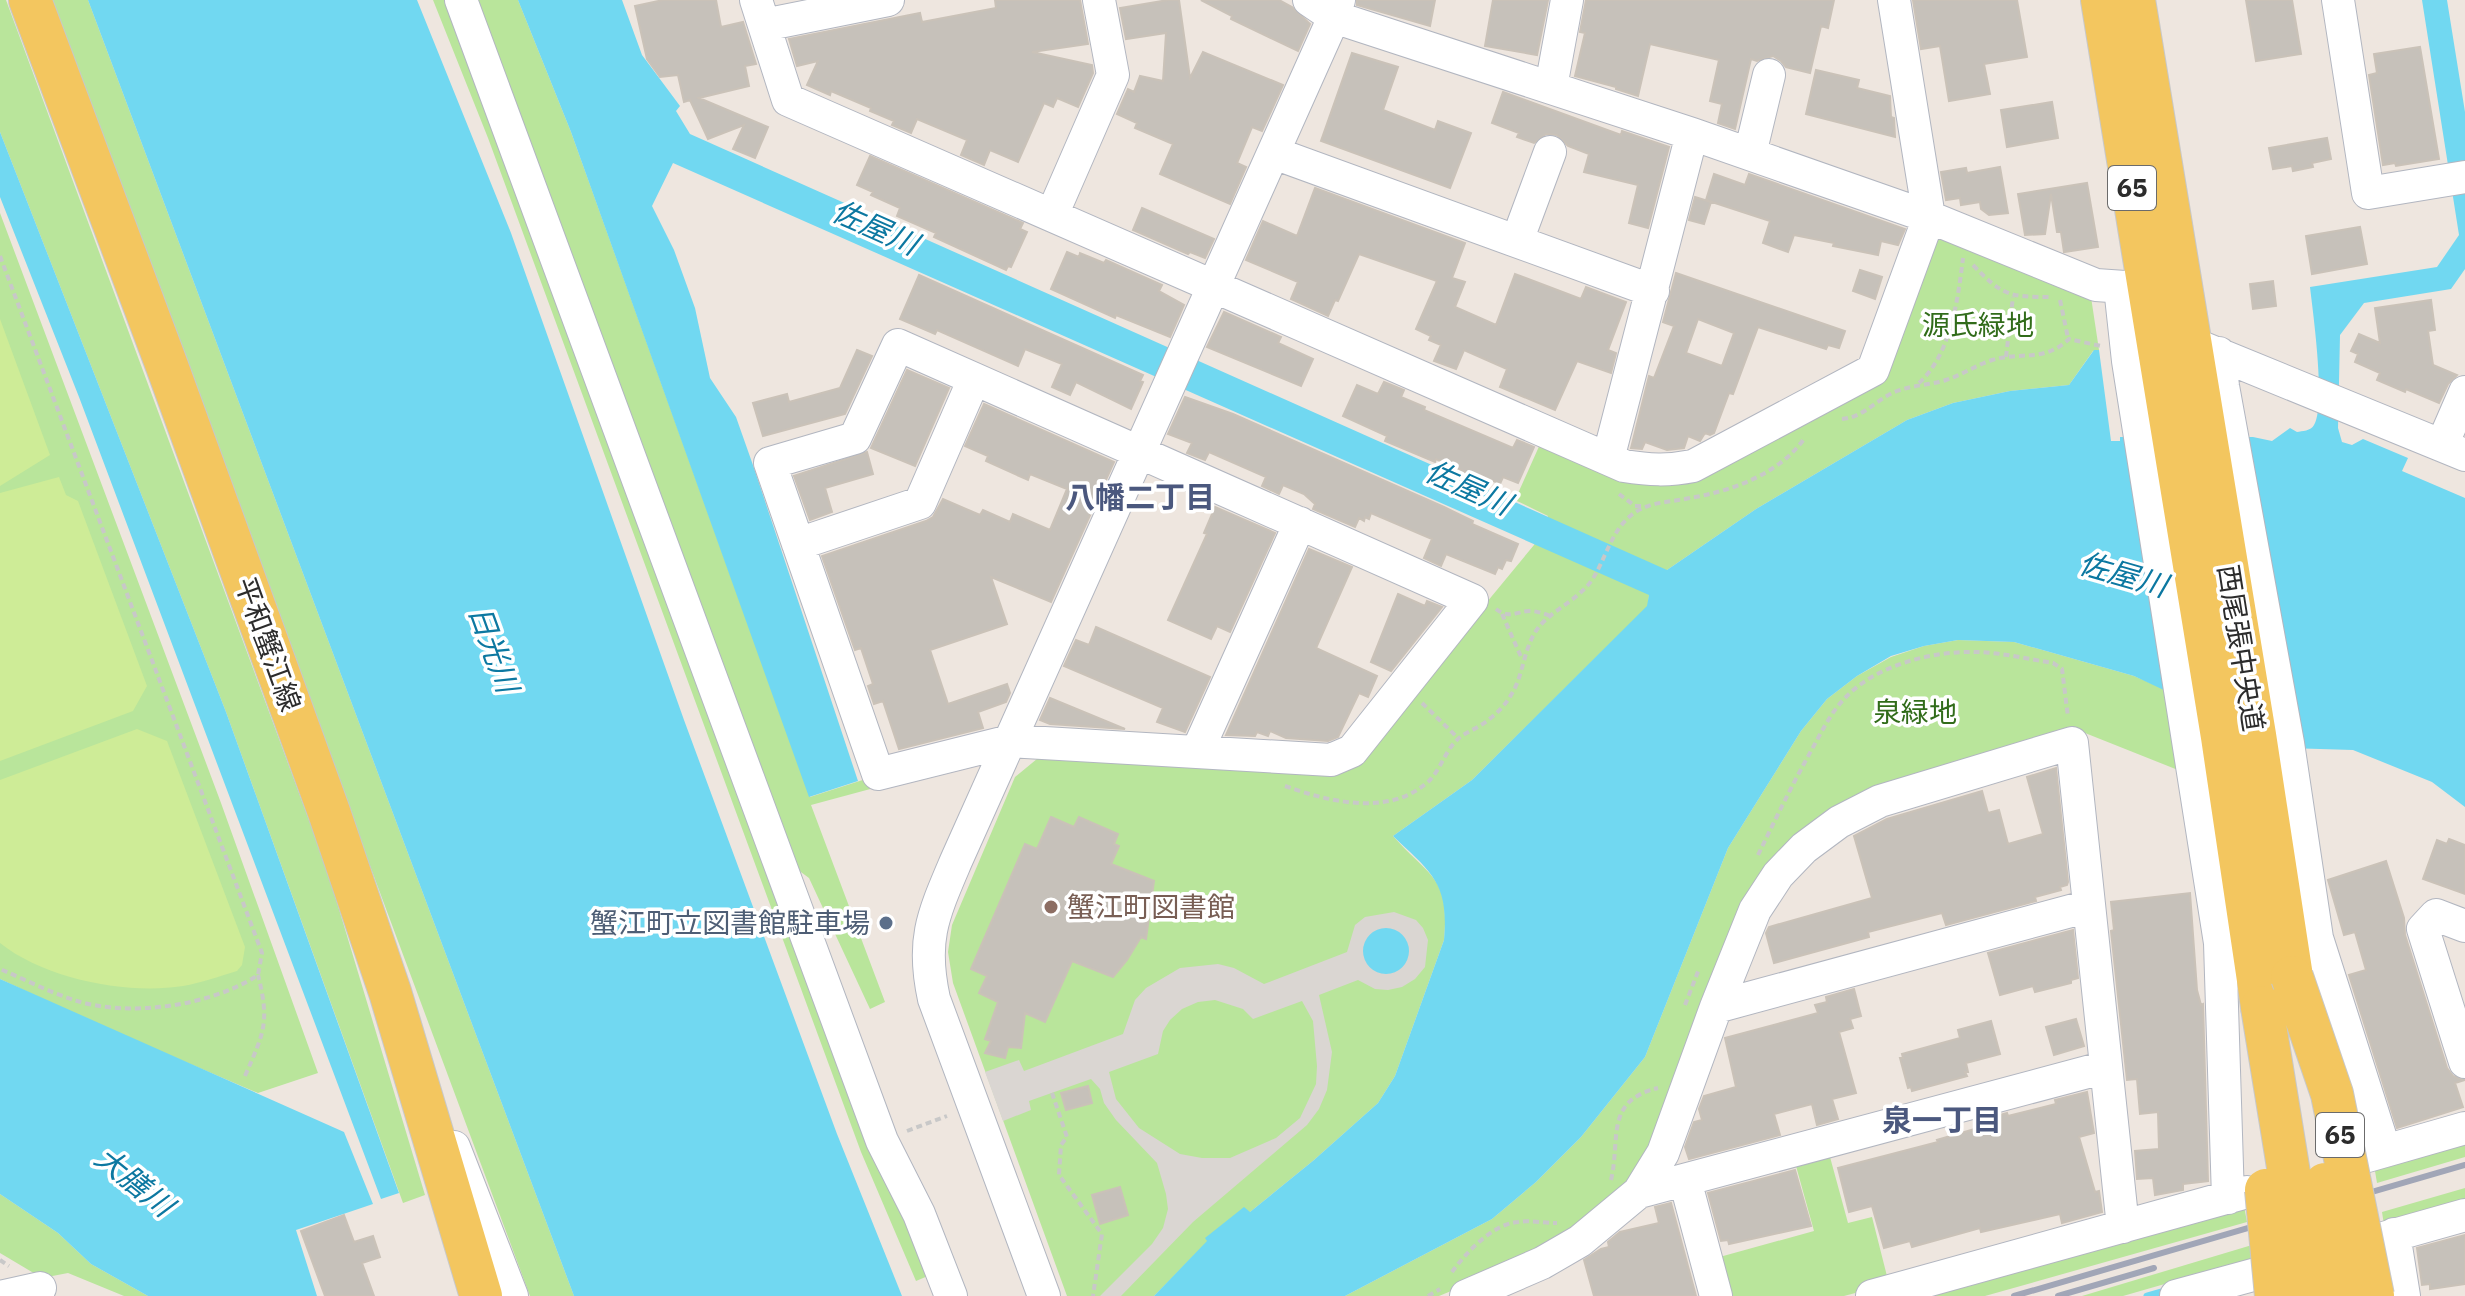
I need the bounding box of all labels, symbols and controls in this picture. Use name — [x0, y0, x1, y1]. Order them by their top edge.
road number: 65 — [2108, 166, 2156, 210]
water label: 佐屋川 — [827, 191, 927, 264]
park label: 源氏緑地 — [1922, 306, 2034, 343]
water label: 佐屋川 — [1420, 451, 1520, 524]
district label: 八幡二丁目 — [1065, 477, 1215, 516]
water label: 佐屋川 — [2075, 542, 2175, 606]
street label: 西尾張中央道 — [2210, 562, 2273, 734]
street label: 平和蟹江線 — [227, 572, 310, 716]
water label: 日光川 — [461, 600, 529, 700]
park label: 泉緑地 — [1873, 693, 1957, 730]
place label: 蟹江町図書館 — [1067, 888, 1235, 925]
marker: 蟹江町図書館 — [1042, 898, 1060, 916]
place label: 蟹江町立図書館駐車場 — [590, 904, 870, 941]
marker: 蟹江町立図書館駐車場 — [877, 914, 895, 932]
district label: 泉一丁目 — [1882, 1100, 2002, 1139]
road number: 65 — [2316, 1113, 2364, 1157]
water label: 大膳川 — [88, 1137, 185, 1226]

